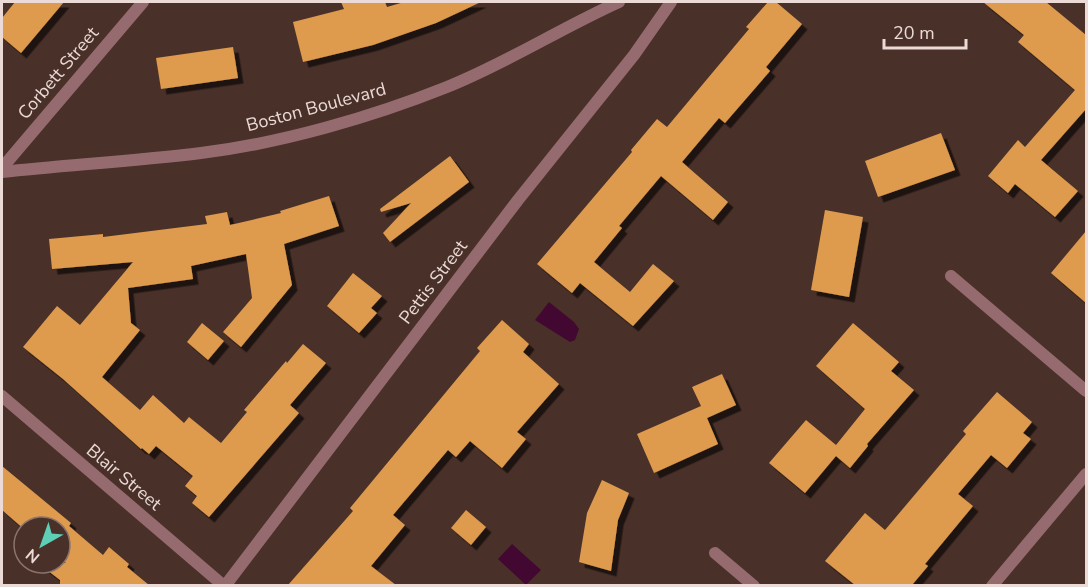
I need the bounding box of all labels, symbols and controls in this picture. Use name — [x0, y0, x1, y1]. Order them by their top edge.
scale bar — [884, 12, 966, 50]
street label: Corbett Street — [12, 21, 104, 124]
text: 20 m — [893, 21, 935, 45]
street label: Boston Boulevard — [243, 77, 389, 137]
street label: Pettis Street — [393, 234, 473, 329]
street label: Blair Street — [81, 438, 167, 516]
north arrow — [12, 515, 72, 575]
text: N — [21, 543, 45, 568]

